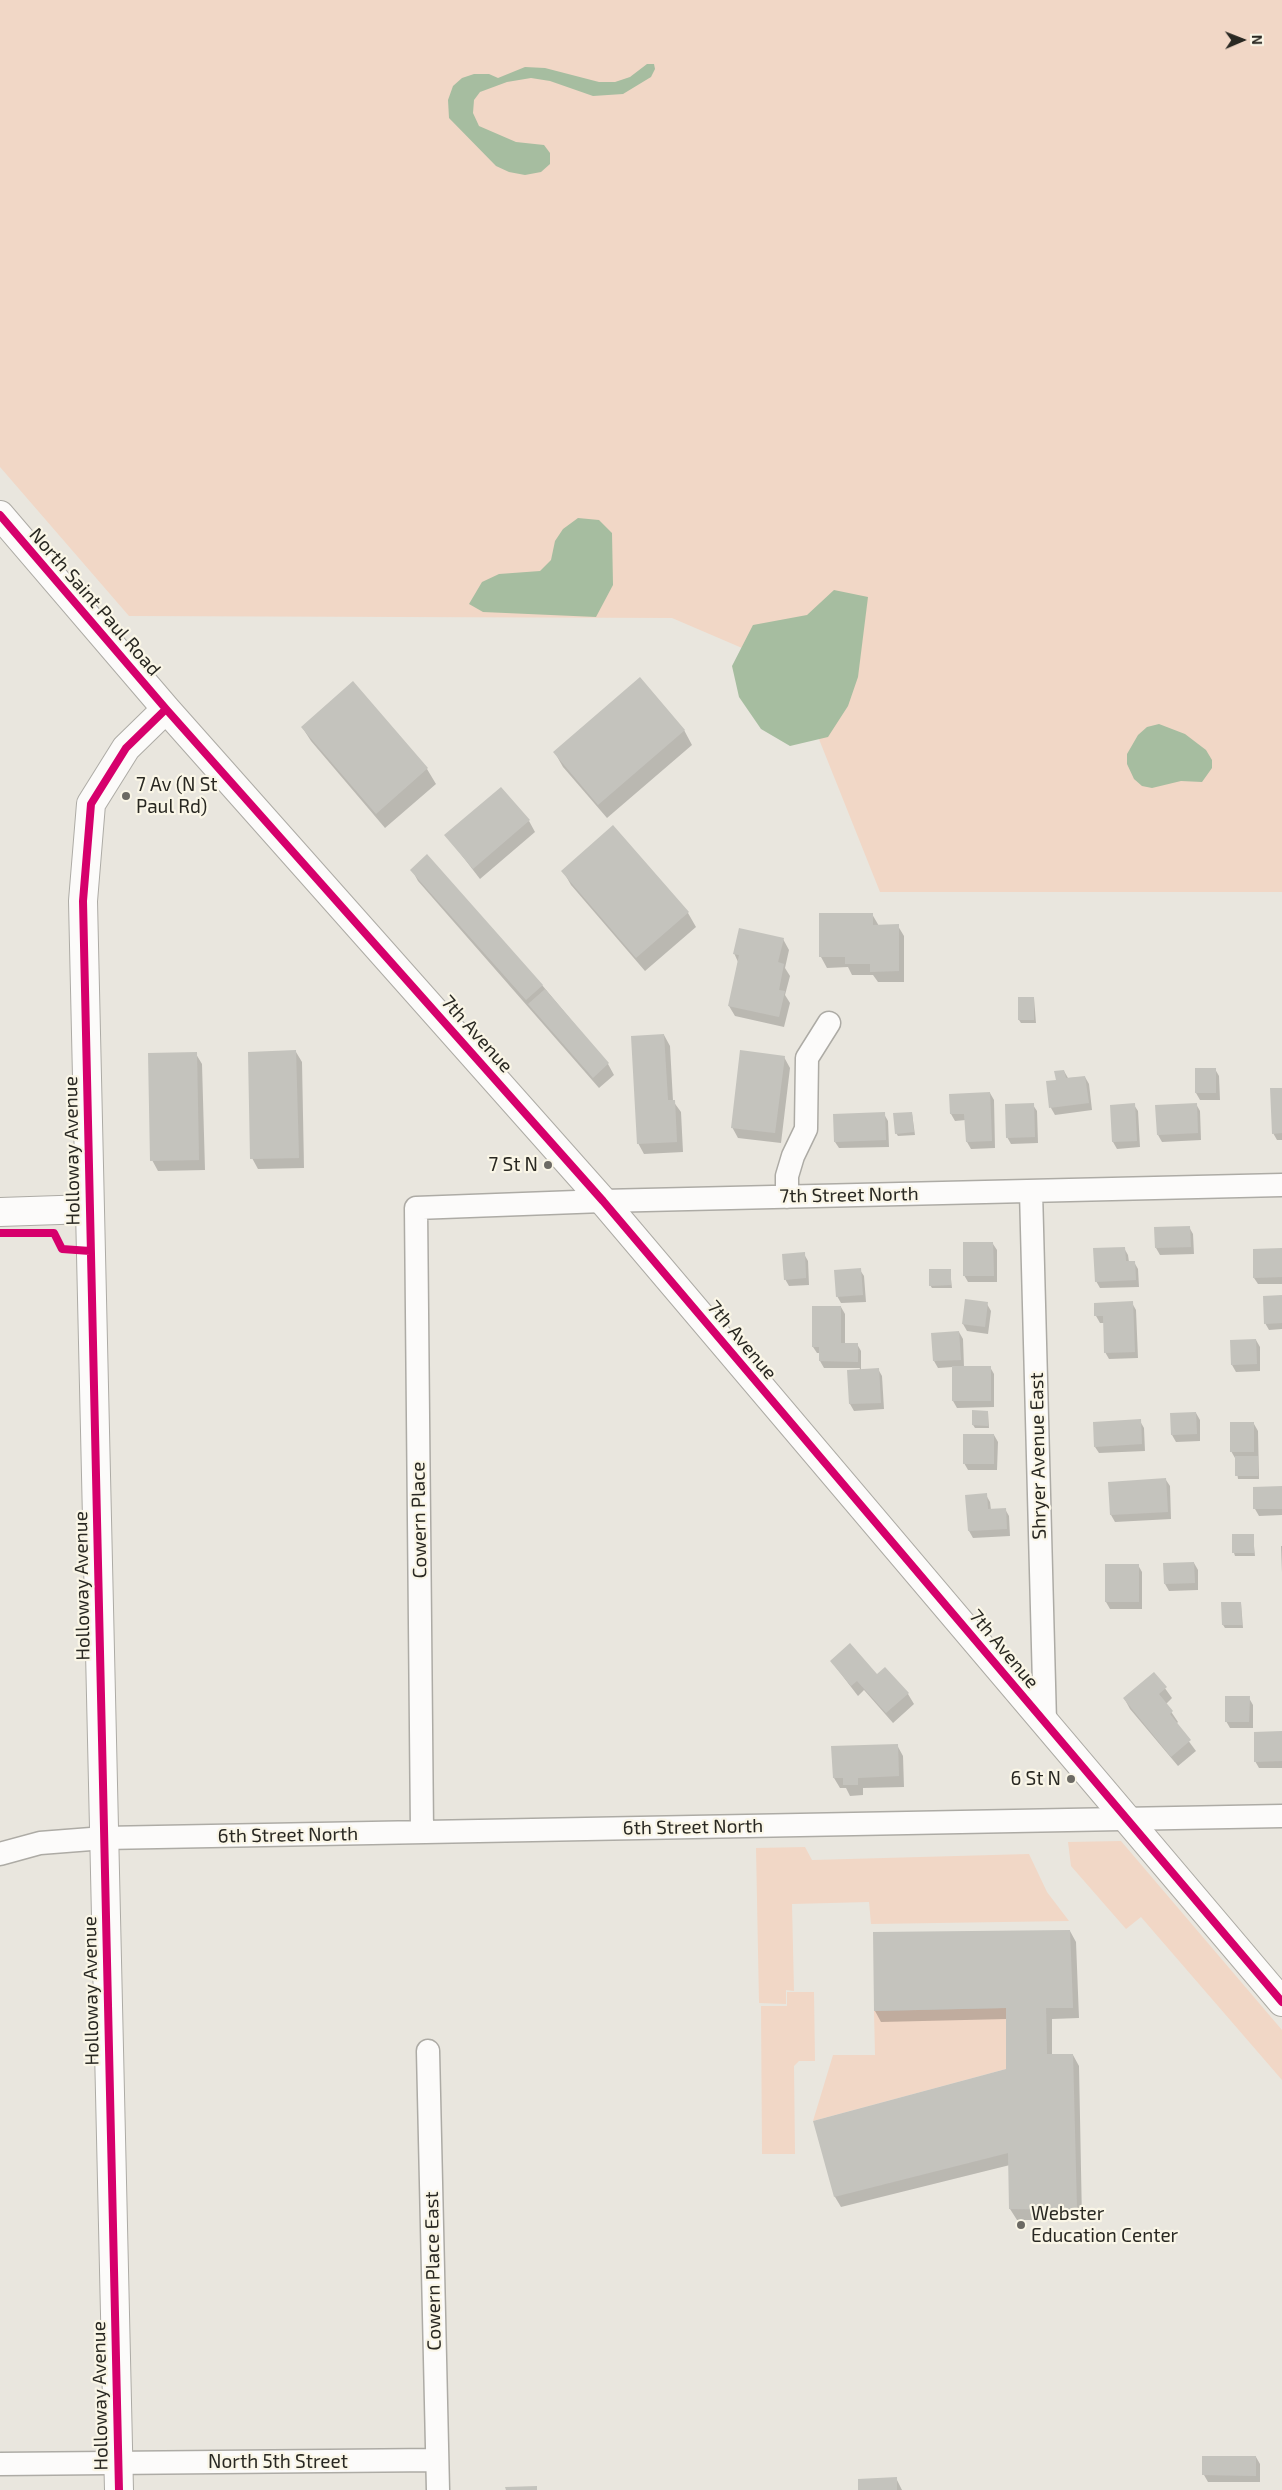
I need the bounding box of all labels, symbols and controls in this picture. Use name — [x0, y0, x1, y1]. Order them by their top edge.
north arrow — [1217, 15, 1267, 65]
text: N — [1249, 35, 1266, 45]
street label: North Saint Paul Road — [25, 523, 165, 681]
place label: 7 Av (N St Paul Rd) — [136, 774, 217, 818]
marker: 7 Av (N St Paul Rd) — [120, 790, 132, 802]
street label: 7th Avenue — [436, 991, 518, 1077]
street label: Holloway Avenue — [59, 1076, 85, 1226]
place label: 7 St N — [489, 1154, 538, 1176]
marker: 7 St N — [542, 1159, 554, 1171]
street label: 7th Street North — [779, 1182, 919, 1208]
street label: 7th Avenue — [702, 1296, 782, 1384]
street label: Shryer Avenue East — [1025, 1372, 1051, 1540]
street label: Cowern Place — [407, 1461, 431, 1579]
street label: Holloway Avenue — [69, 1511, 95, 1661]
street label: 7th Avenue — [964, 1605, 1044, 1693]
place label: 6 St N — [1010, 1768, 1061, 1790]
marker: 6 St N — [1065, 1773, 1077, 1785]
street label: 6th Street North — [623, 1814, 763, 1840]
street label: 6th Street North — [218, 1822, 358, 1848]
street label: Holloway Avenue — [78, 1916, 104, 2066]
street label: Cowern Place East — [420, 2191, 446, 2351]
place label: Webster Education Center — [1031, 2203, 1178, 2247]
marker: Webster Education Center — [1015, 2219, 1027, 2231]
street label: Holloway Avenue — [87, 2321, 113, 2471]
street label: North 5th Street — [208, 2451, 348, 2473]

